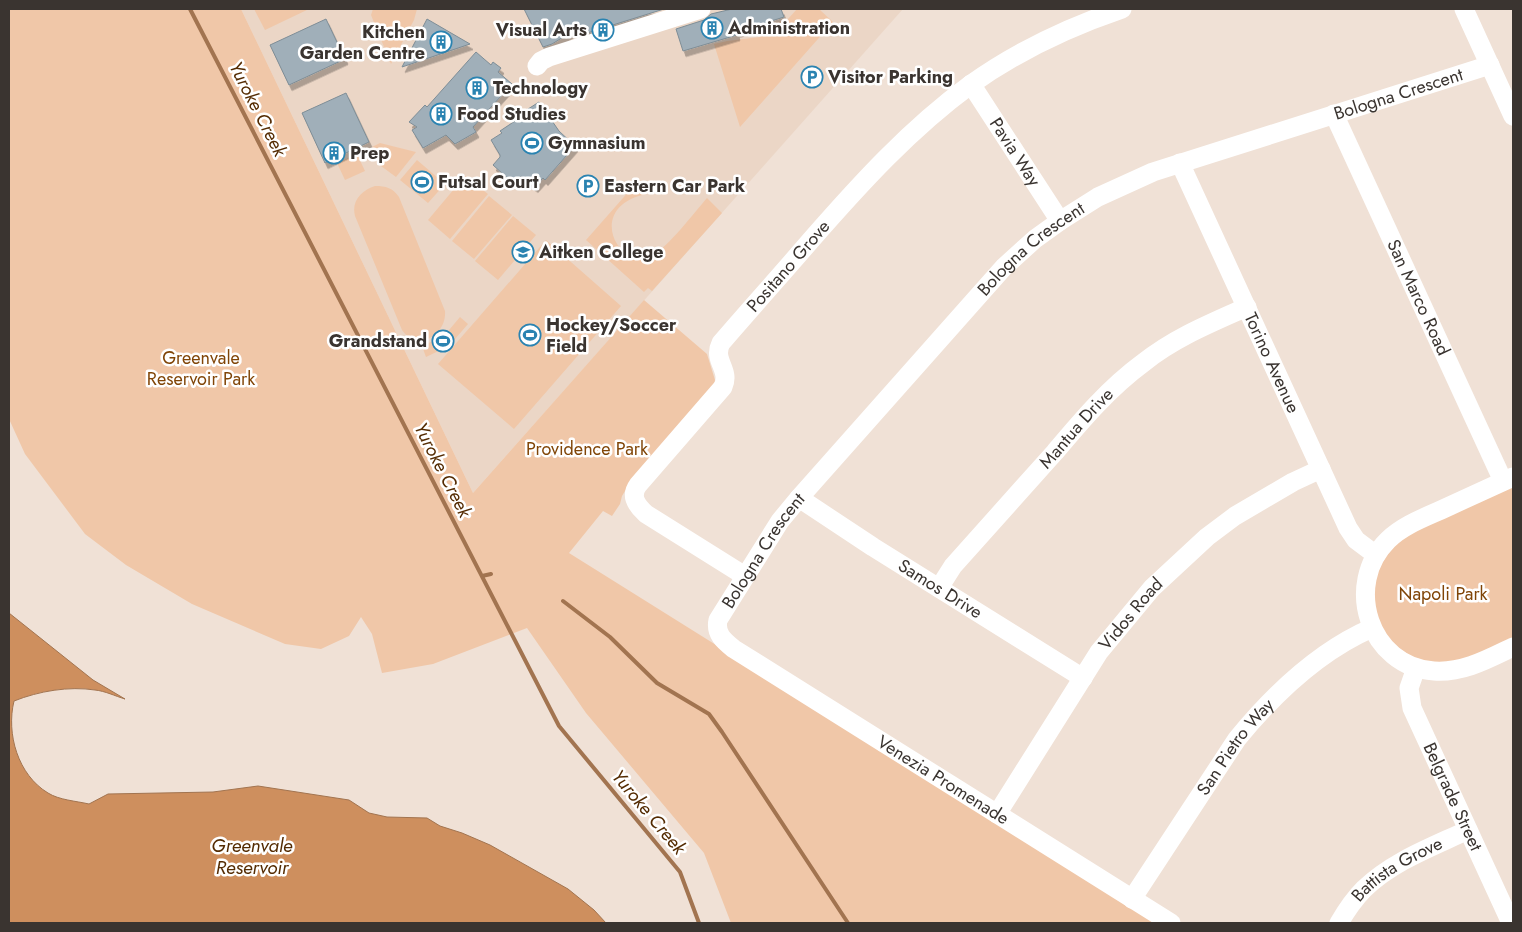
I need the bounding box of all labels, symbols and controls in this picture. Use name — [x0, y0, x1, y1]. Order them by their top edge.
place label: Administration — [727, 15, 850, 41]
building icon: Administration — [700, 16, 724, 40]
place label: Visual Arts — [495, 17, 587, 43]
building icon: Visual Arts — [591, 18, 615, 42]
place label: Kitchen Garden Centre — [300, 19, 425, 66]
building icon: Kitchen Garden Centre — [429, 30, 453, 54]
water label: Yuroke Creek — [222, 57, 294, 162]
street label: Bologna Crescent — [1331, 61, 1467, 127]
place label: Visitor Parking — [827, 64, 953, 90]
parking icon: Visitor Parking — [800, 65, 824, 89]
place label: Technology — [493, 75, 588, 101]
building icon: Technology — [465, 76, 489, 100]
place label: Food Studies — [457, 101, 566, 127]
building icon: Food Studies — [429, 102, 453, 126]
street label: Pavia Way — [983, 113, 1047, 191]
place label: Gymnasium — [548, 130, 645, 156]
sports icon: Gymnasium — [520, 131, 544, 155]
place label: Prep — [350, 140, 389, 166]
building icon: Prep — [322, 141, 346, 165]
place label: Futsal Court — [438, 169, 539, 195]
sports icon: Futsal Court — [410, 170, 434, 194]
place label: Eastern Car Park — [604, 173, 746, 199]
parking icon: Eastern Car Park — [576, 174, 600, 198]
street label: Bologna Crescent — [971, 195, 1090, 302]
street label: Positano Grove — [741, 214, 836, 318]
street label: San Marco Road — [1380, 235, 1457, 360]
place label: Aitken College — [538, 239, 664, 265]
school or university icon: Aitken College — [511, 240, 535, 264]
street label: Torino Avenue — [1238, 308, 1306, 417]
place label: Hockey/Soccer Field — [546, 312, 677, 359]
sports icon: Hockey/Soccer Field — [518, 323, 542, 347]
place label: Grandstand — [329, 328, 427, 354]
sports icon: Grandstand — [431, 329, 455, 353]
park label: Greenvale Reservoir Park — [147, 345, 255, 392]
street label: Mantua Drive — [1033, 382, 1119, 474]
water label: Yuroke Creek — [407, 418, 479, 523]
park label: Providence Park — [526, 436, 648, 462]
street label: Bologna Crescent — [715, 486, 811, 614]
street label: Samos Drive — [893, 553, 987, 625]
street label: Vidos Road — [1092, 571, 1169, 656]
park label: Napoli Park — [1399, 581, 1488, 607]
street label: San Pietro Way — [1190, 692, 1280, 800]
street label: Venezia Promenade — [872, 729, 1014, 831]
street label: Belgrade Street — [1417, 738, 1489, 856]
water label: Yuroke Creek — [605, 764, 693, 861]
street label: Battista Grove — [1345, 830, 1447, 907]
water label: Greenvale Reservoir — [211, 832, 293, 881]

